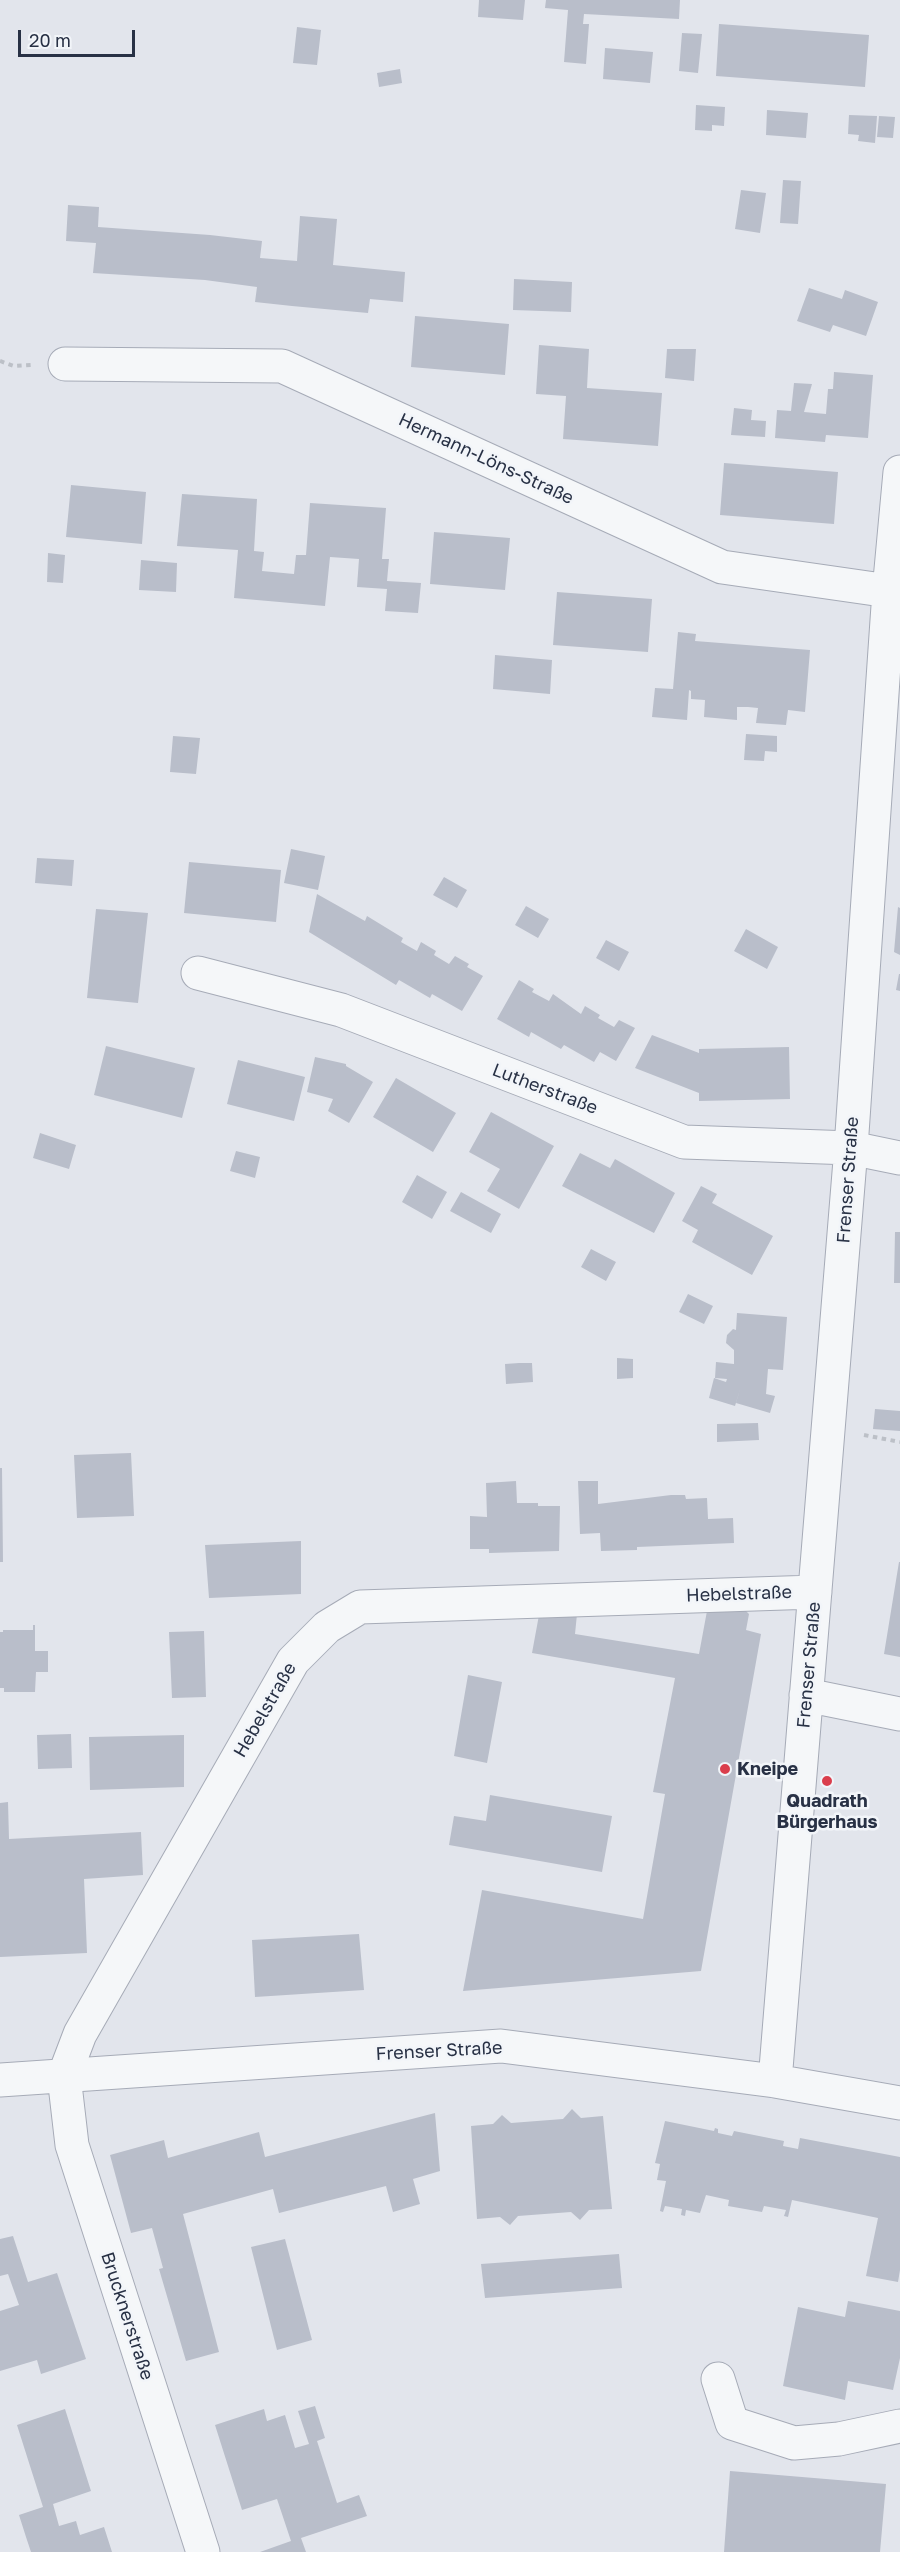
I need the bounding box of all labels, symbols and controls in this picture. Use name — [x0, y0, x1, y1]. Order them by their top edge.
scale bar — [21, 18, 138, 56]
text: 20 m — [29, 29, 71, 51]
street label: Hermann-Löns-Straße — [395, 409, 577, 509]
street label: Lutherstraße — [489, 1059, 601, 1119]
street label: Frenser Straße — [833, 1116, 863, 1244]
street label: Hebelstraße — [686, 1581, 792, 1607]
street label: Frenser Straße — [793, 1601, 825, 1729]
street label: Hebelstraße — [229, 1659, 301, 1761]
place label: Kneipe — [737, 1758, 798, 1780]
marker: Kneipe — [718, 1762, 732, 1776]
marker: Quadrath Bürgerhaus — [820, 1774, 834, 1788]
place label: Quadrath Bürgerhaus — [777, 1790, 877, 1832]
street label: Frenser Straße — [375, 2037, 503, 2065]
street label: Brucknerstraße — [96, 2249, 158, 2383]

